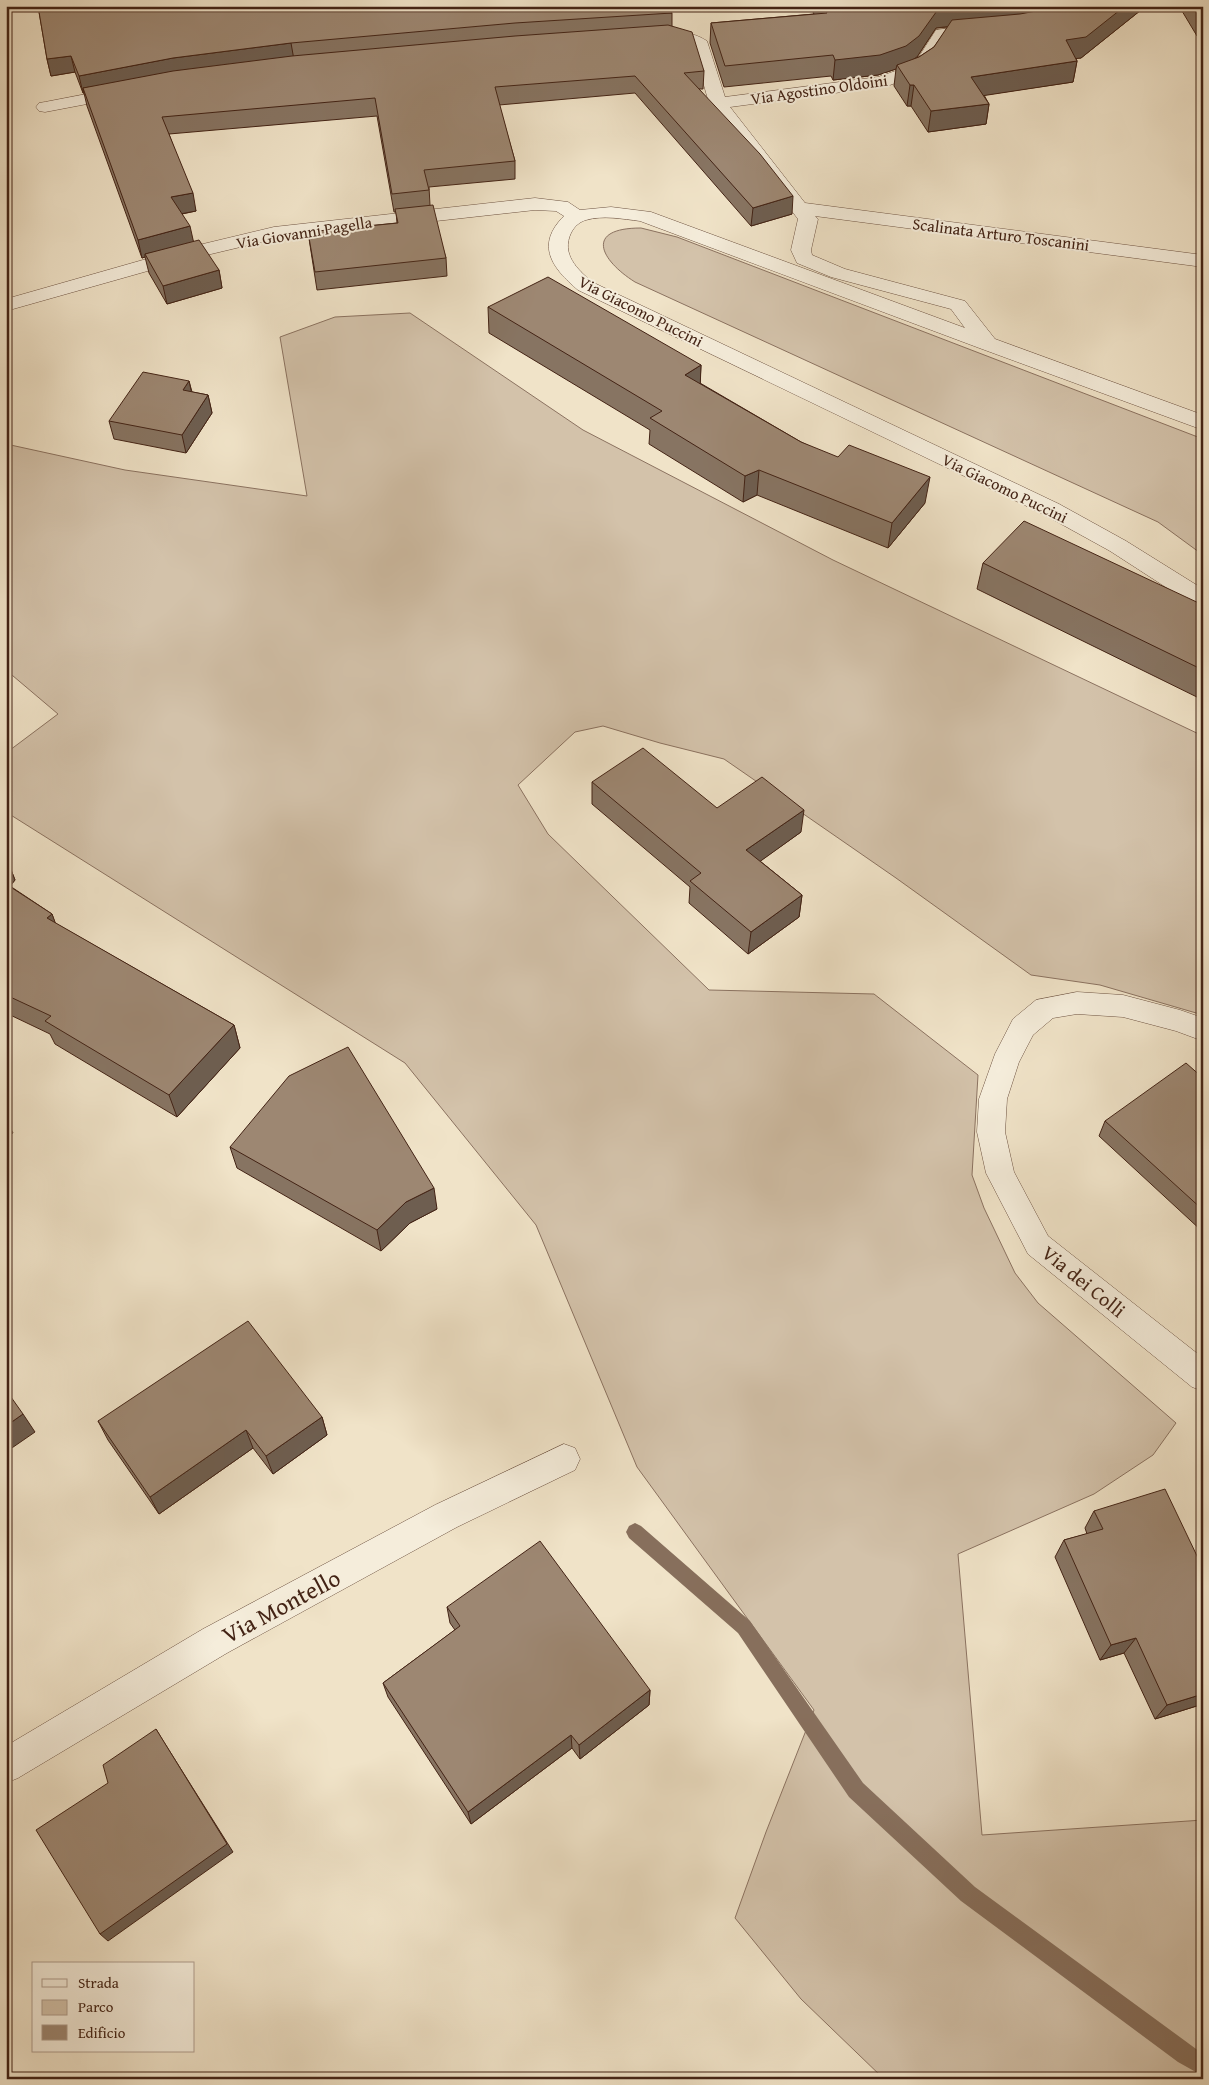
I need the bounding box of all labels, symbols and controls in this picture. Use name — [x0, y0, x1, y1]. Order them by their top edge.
street label: Via Agostino Oldoini — [749, 67, 889, 110]
street label: Via Giovanni Pagella — [234, 209, 374, 255]
street label: Scalinata Arturo Toscanini — [911, 211, 1091, 257]
street label: Via Giacomo Puccini — [575, 269, 708, 353]
street label: Via Giacomo Puccini — [938, 447, 1072, 529]
street label: Via dei Colli — [1036, 1238, 1132, 1324]
street label: Via Montello — [215, 1560, 347, 1652]
legend — [32, 1962, 195, 2052]
text: Strada — [78, 1972, 119, 1993]
text: Parco — [78, 1996, 114, 2017]
text: Edificio — [78, 2022, 126, 2043]

